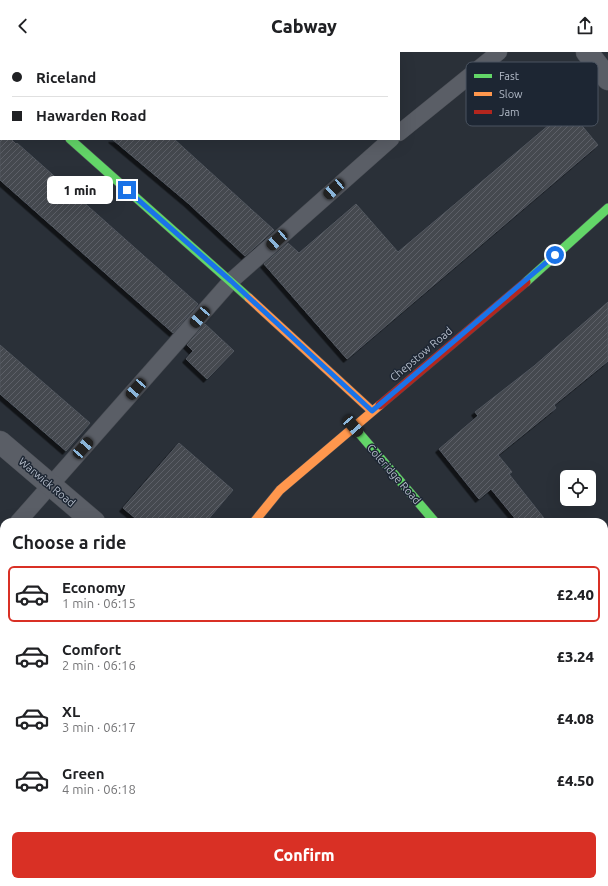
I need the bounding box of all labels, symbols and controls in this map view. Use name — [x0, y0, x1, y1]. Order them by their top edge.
icon: back — [12, 15, 34, 37]
icon: share — [574, 15, 596, 37]
text: Cabway — [271, 16, 337, 36]
legend — [466, 62, 598, 126]
text: Riceland — [36, 69, 96, 86]
text: Fast — [499, 70, 520, 82]
text: Slow — [499, 88, 523, 100]
text: Jam — [499, 106, 520, 118]
text: Hawarden Road — [36, 107, 146, 124]
callout: 1 min — [47, 176, 113, 204]
car — [321, 177, 347, 201]
route end — [118, 181, 136, 199]
text: 1 min — [63, 183, 97, 197]
car — [264, 228, 290, 252]
route start — [546, 246, 564, 264]
car — [188, 304, 212, 330]
street label: Chepstow Road — [387, 325, 455, 383]
car — [124, 376, 148, 402]
car — [341, 413, 365, 439]
car — [71, 435, 95, 461]
street label: Coleridge Road — [365, 442, 423, 506]
street label: Warwick Road — [16, 455, 78, 509]
map controls — [560, 470, 596, 506]
button: locate — [560, 470, 596, 506]
text: Choose a ride — [12, 532, 126, 552]
icon: car — [14, 576, 50, 612]
text: Economy — [62, 579, 126, 596]
text: £2.40 — [556, 586, 594, 603]
text: 1 min · 06:15 — [62, 596, 136, 610]
icon: car — [14, 638, 50, 674]
text: Comfort — [62, 641, 121, 658]
text: £3.24 — [556, 648, 594, 665]
text: 2 min · 06:16 — [62, 658, 136, 672]
icon: car — [14, 700, 50, 736]
text: XL — [62, 703, 80, 720]
text: £4.08 — [556, 710, 594, 727]
text: 3 min · 06:17 — [62, 720, 136, 734]
icon: car — [14, 762, 50, 798]
text: Green — [62, 765, 104, 782]
text: £4.50 — [556, 772, 594, 789]
text: 4 min · 06:18 — [62, 782, 136, 796]
button: Confirm — [12, 832, 596, 878]

